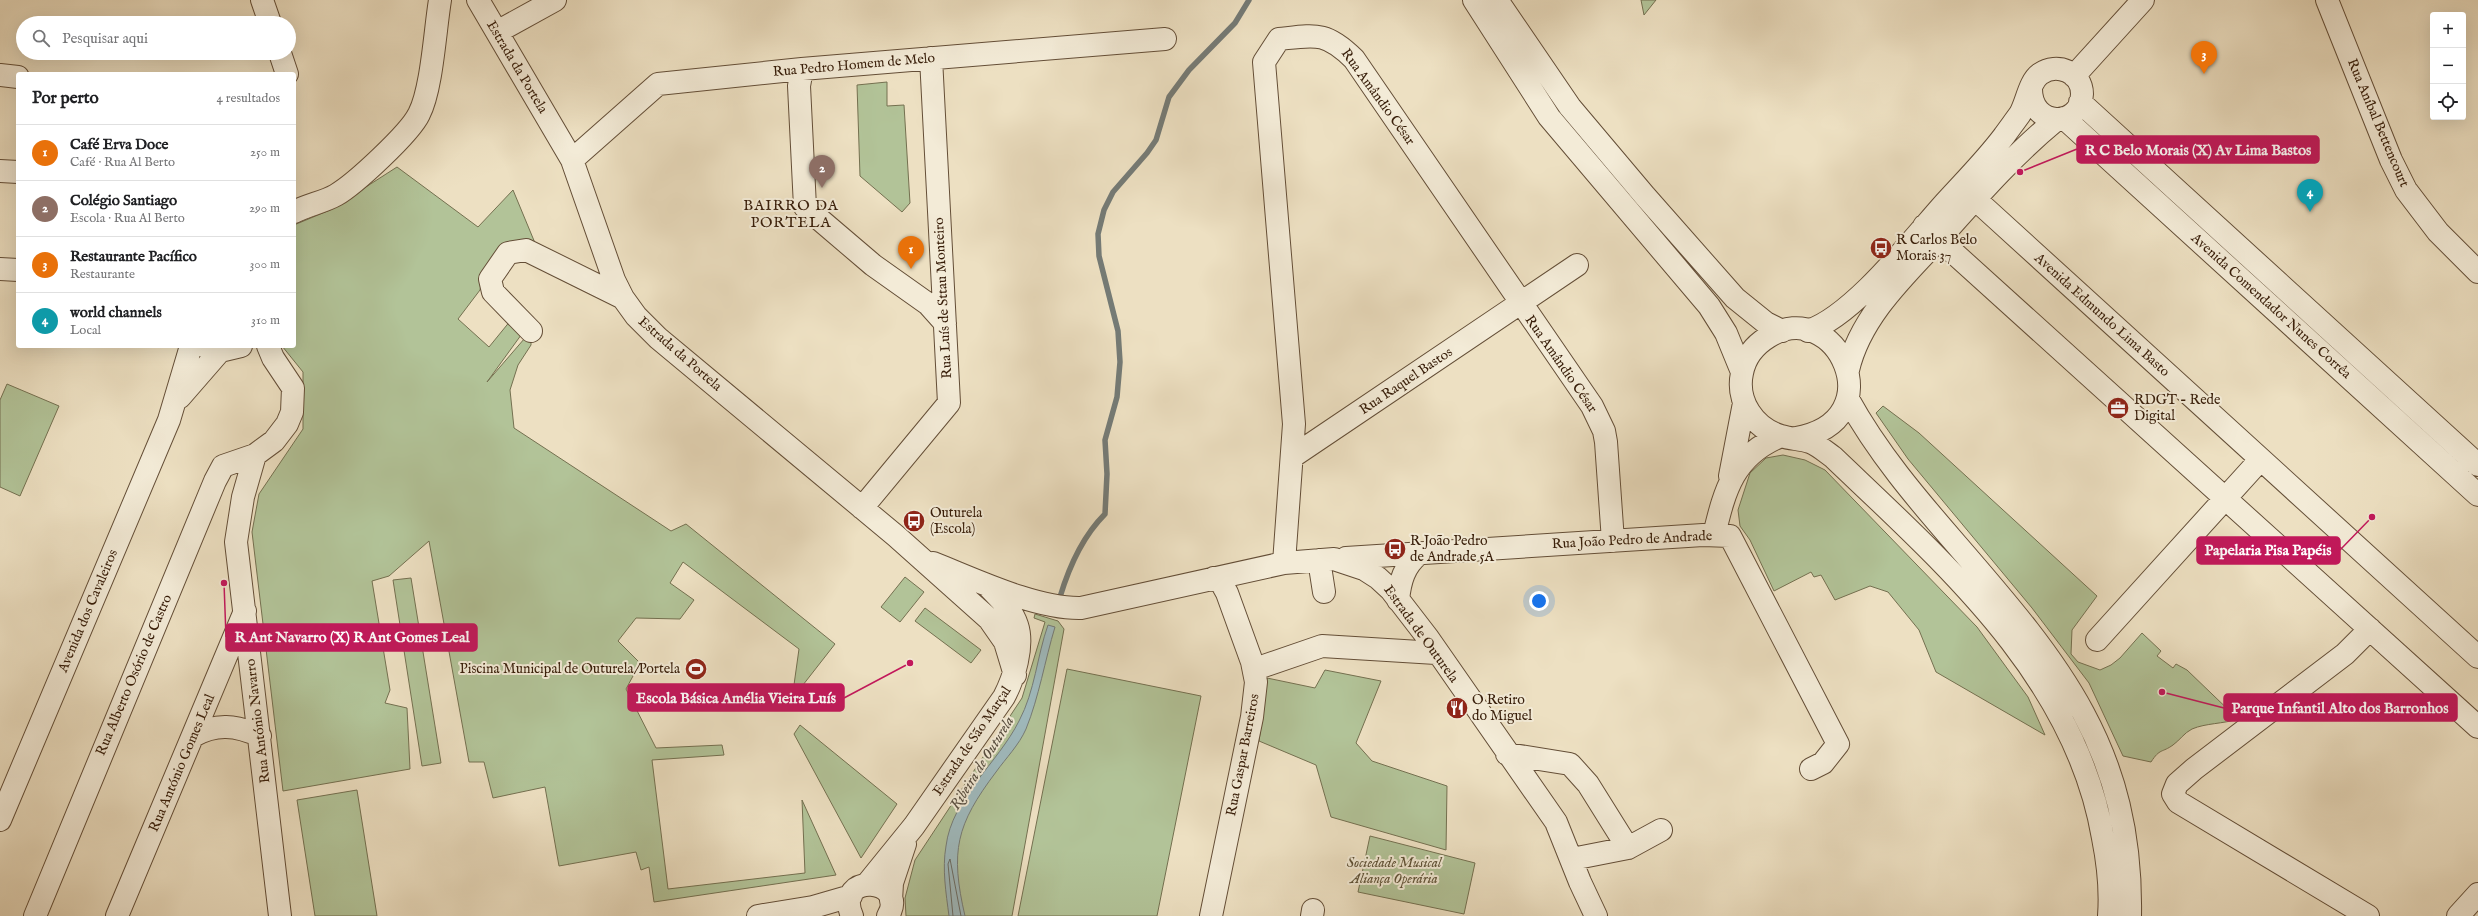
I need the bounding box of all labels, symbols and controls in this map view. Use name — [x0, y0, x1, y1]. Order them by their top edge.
map controls — [2430, 12, 2466, 120]
button: + — [2430, 12, 2466, 48]
search box — [16, 16, 296, 60]
street label: Estrada da Portela — [482, 17, 552, 118]
icon: search — [30, 27, 52, 49]
text: Pesquisar aqui — [62, 29, 148, 48]
pin: 3 — [2191, 41, 2217, 74]
street label: Rua Amândio César — [1337, 45, 1419, 149]
button: − — [2430, 48, 2466, 84]
street label: Rua Pedro Homem de Melo — [772, 49, 936, 81]
street label: Rua Aníbal Bettencourt — [2343, 56, 2413, 190]
button: locate — [2430, 84, 2466, 120]
text: Por perto — [32, 88, 99, 109]
text: 4 resultados — [217, 90, 280, 107]
text: Café Erva Doce — [70, 135, 168, 154]
callout: R C Belo Morais (X) Av Lima Bastos — [2077, 136, 2319, 163]
text: R C Belo Morais (X) Av Lima Bastos — [2085, 141, 2312, 160]
text: 1 — [43, 144, 47, 161]
text: 250 m — [250, 144, 280, 161]
text: Café · Rua Al Berto — [70, 154, 175, 171]
pin: 2 — [809, 155, 835, 188]
pin: 4 — [2297, 179, 2323, 212]
text: Colégio Santiago — [70, 191, 177, 210]
district label: BAIRRO DA PORTELA — [743, 196, 839, 232]
text: 2 — [42, 200, 48, 217]
text: 290 m — [249, 200, 280, 217]
text: Escola · Rua Al Berto — [70, 210, 185, 227]
street label: Rua Luís de Sttau Monteiro — [930, 216, 956, 379]
street label: Avenida Comendador Nunes Corrêa — [2186, 229, 2356, 383]
place label: R Carlos Belo Morais 37 — [1896, 231, 1978, 265]
bus stop icon: R Carlos Belo Morais 37 — [1868, 235, 1894, 261]
pin: 1 — [898, 236, 924, 269]
text: Restaurante Pacífico — [70, 247, 197, 266]
street label: Avenida Edmundo Lima Basto — [2030, 249, 2174, 381]
text: 3 — [43, 256, 47, 273]
text: 300 m — [249, 256, 280, 273]
text: Restaurante — [70, 266, 135, 283]
text: world channels — [70, 303, 162, 322]
text: 4 — [42, 312, 48, 329]
text: 310 m — [251, 312, 280, 329]
street label: Rua Amândio César — [1521, 312, 1601, 416]
street label: Estrada da Portela — [634, 313, 726, 396]
text: Local — [70, 322, 101, 339]
street label: Rua Raquel Bastos — [1356, 343, 1456, 419]
place label: RDGT - Rede Digital — [2134, 391, 2221, 425]
office icon: RDGT - Rede Digital — [2105, 395, 2131, 421]
place label: Outurela (Escola) — [930, 504, 983, 538]
bus stop icon: Outurela (Escola) — [901, 508, 927, 534]
street label: Rua João Pedro de Andrade — [1551, 527, 1713, 553]
place label: R João Pedro de Andrade 5A — [1410, 532, 1495, 566]
bus stop icon: R João Pedro de Andrade 5A — [1382, 536, 1408, 562]
callout: Papelaria Pisa Papéis — [2197, 537, 2340, 564]
text: Papelaria Pisa Papéis — [2204, 541, 2332, 560]
street label: Avenida dos Cavaleiros — [54, 547, 122, 676]
street label: Estrada de Outurela — [1379, 582, 1463, 687]
street label: Rua Alberto Osório de Castro — [92, 591, 176, 758]
your location — [1529, 591, 1549, 611]
callout: R Ant Navarro (X) R Ant Gomes Leal — [226, 624, 477, 651]
text: R Ant Navarro (X) R Ant Gomes Leal — [234, 628, 470, 647]
sports icon: Piscina Municipal de Outurela/Portela — [683, 656, 709, 682]
street label: Rua António Navarro — [241, 657, 275, 784]
place label: Piscina Municipal de Outurela/Portela — [460, 660, 681, 678]
street label: Estrada de São Marçal — [929, 683, 1015, 799]
callout: Escola Básica Amélia Vieira Luís — [628, 684, 844, 711]
text: Escola Básica Amélia Vieira Luís — [636, 689, 837, 708]
street label: Rua António Gomes Leal — [145, 691, 219, 835]
place label: O Retiro do Miguel — [1472, 691, 1532, 725]
street label: Rua Gaspar Barreiros — [1222, 692, 1264, 818]
callout: Parque Infantil Alto dos Barronhos — [2224, 694, 2457, 721]
restaurant icon: O Retiro do Miguel — [1444, 695, 1470, 721]
text: Parque Infantil Alto dos Barronhos — [2232, 699, 2449, 718]
water label: Ribeira de Outurela — [946, 712, 1019, 813]
park label: Sociedade Musical Aliança Operária — [1347, 854, 1443, 888]

